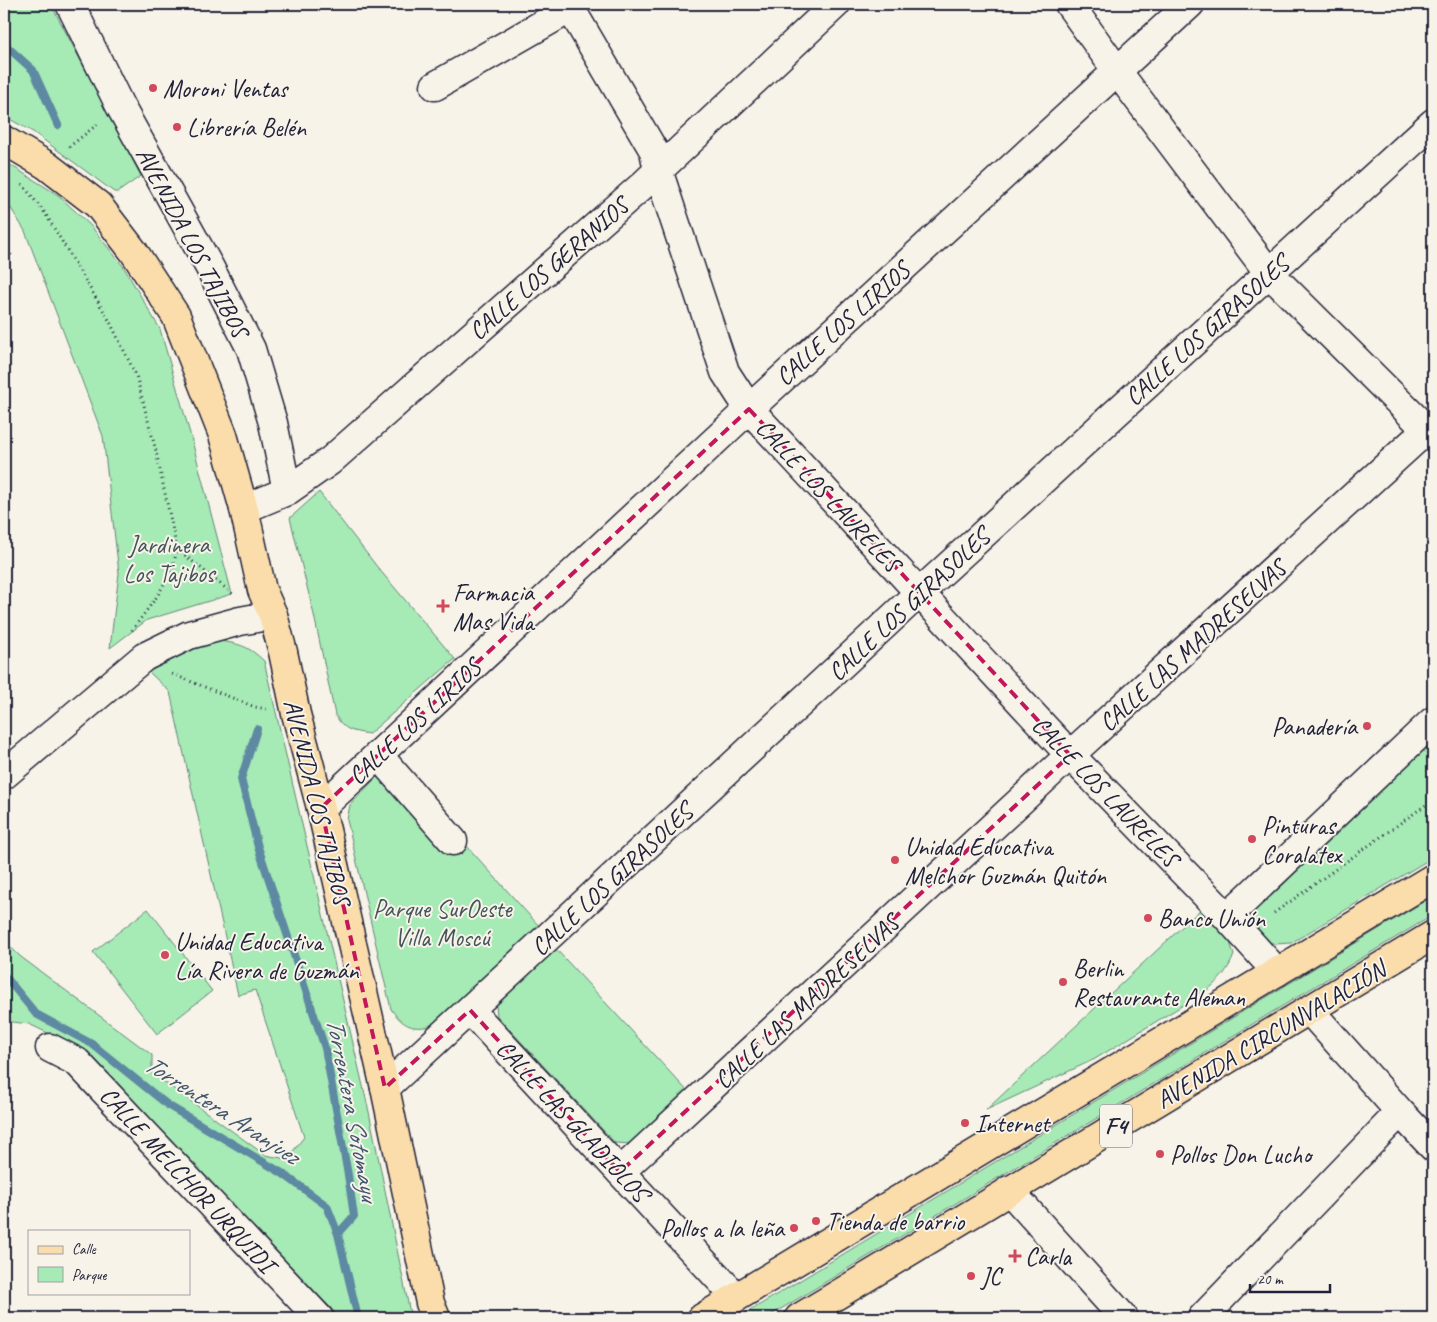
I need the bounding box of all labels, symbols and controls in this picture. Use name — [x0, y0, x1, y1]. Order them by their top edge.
place label: Moroni Ventas — [163, 73, 290, 105]
marker: Moroni Ventas — [147, 82, 159, 94]
place label: Librería Belén — [187, 112, 307, 144]
marker: Librería Belén — [171, 121, 183, 133]
street label: AVENIDA LOS TAJIBOS — [128, 142, 258, 347]
street label: CALLE LOS GERANIOS — [462, 188, 638, 347]
street label: CALLE LOS GIRASOLES — [1118, 245, 1299, 413]
street label: CALLE LOS LIRIOS — [769, 253, 919, 393]
street label: CALLE LOS LAURELES — [749, 412, 910, 582]
street label: CALLE LOS GIRASOLES — [821, 518, 1000, 688]
park label: Jardinera Los Tajibos — [124, 529, 217, 590]
street label: CALLE LAS MADRESELVAS — [1092, 550, 1296, 739]
place label: Farmacia Mas Vida — [453, 577, 536, 638]
marker: Farmacia Mas Vida — [437, 600, 449, 612]
street label: CALLE LOS LIRIOS — [342, 650, 490, 791]
street label: AVENIDA LOS TAJIBOS — [276, 696, 359, 912]
street label: CALLE LOS LAURELES — [1025, 709, 1188, 877]
place label: Panadería — [1272, 711, 1359, 743]
marker: Panadería — [1361, 720, 1373, 732]
street label: CALLE LOS GIRASOLES — [524, 793, 703, 963]
place label: Pinturas Coralatex — [1262, 810, 1344, 871]
place label: Unidad Educativa Melchor Guzmán Quitón — [905, 831, 1107, 892]
marker: Pinturas Coralatex — [1246, 833, 1258, 845]
marker: Unidad Educativa Melchor Guzmán Quitón — [889, 854, 901, 866]
park label: Parque SurOeste Villa Moscú — [373, 893, 513, 954]
place label: Banco Unión — [1158, 903, 1266, 935]
street label: CALLE LAS MADRESELVAS — [707, 905, 909, 1096]
marker: Banco Unión — [1142, 912, 1154, 924]
place label: Unidad Educativa Lía Rivera de Guzmán — [175, 926, 359, 987]
marker: Unidad Educativa Lía Rivera de Guzmán — [159, 949, 171, 961]
street label: AVENIDA CIRCUNVALACIÓN — [1150, 952, 1395, 1116]
place label: Berlin Restaurante Aleman — [1073, 953, 1246, 1014]
marker: Berlin Restaurante Aleman — [1057, 976, 1069, 988]
water label: Torrentera Sotomayu — [319, 1015, 387, 1208]
street label: CALLE LAS GLADIOLOS — [489, 1033, 659, 1212]
water label: Torrentera Aranjuez — [138, 1047, 308, 1174]
street label: CALLE MELCHOR URQUIDI — [93, 1080, 285, 1283]
road number: F4 — [1100, 1104, 1132, 1148]
place label: Internet — [975, 1108, 1052, 1140]
marker: Internet — [959, 1117, 971, 1129]
place label: Pollos Don Lucho — [1170, 1139, 1314, 1171]
marker: Pollos Don Lucho — [1154, 1148, 1166, 1160]
place label: Tienda de barrio — [826, 1206, 965, 1238]
place label: Pollos a la leña — [660, 1213, 786, 1245]
marker: Tienda de barrio — [810, 1215, 822, 1227]
marker: Pollos a la leña — [788, 1222, 800, 1234]
legend — [28, 1230, 190, 1294]
text: Calle — [72, 1240, 97, 1259]
place label: Carla — [1025, 1241, 1073, 1273]
marker: Carla — [1009, 1250, 1021, 1262]
place label: JC — [980, 1261, 1004, 1293]
scale bar — [1250, 1262, 1330, 1294]
text: Parque — [72, 1266, 108, 1285]
marker: JC — [965, 1270, 977, 1282]
text: 20 m — [1257, 1270, 1284, 1289]

